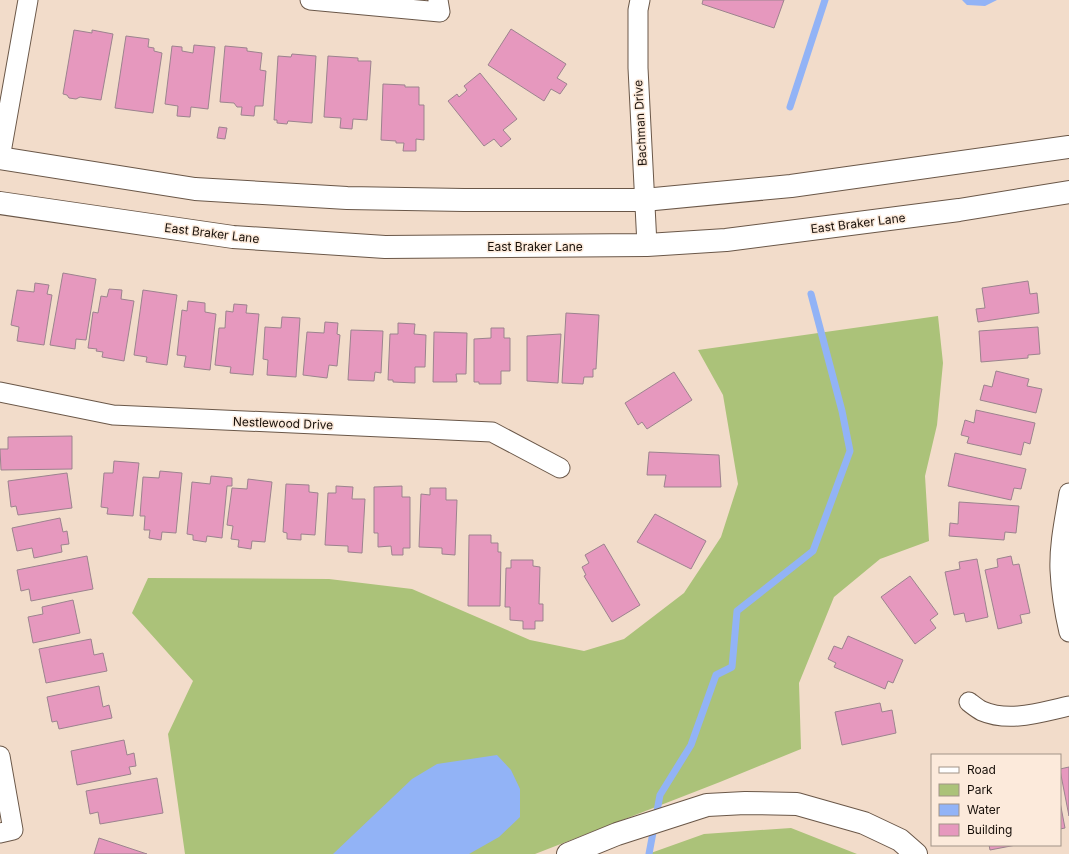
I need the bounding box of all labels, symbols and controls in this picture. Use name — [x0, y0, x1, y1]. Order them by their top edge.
street label: Bachman Drive — [630, 80, 650, 166]
street label: East Braker Lane — [810, 210, 906, 236]
street label: East Braker Lane — [164, 220, 260, 246]
street label: East Braker Lane — [487, 239, 583, 254]
street label: Nestlewood Drive — [233, 414, 333, 432]
legend — [931, 754, 1061, 846]
text: Road — [967, 762, 996, 777]
text: Park — [967, 782, 993, 797]
text: Water — [967, 802, 1001, 817]
text: Building — [967, 822, 1012, 837]

